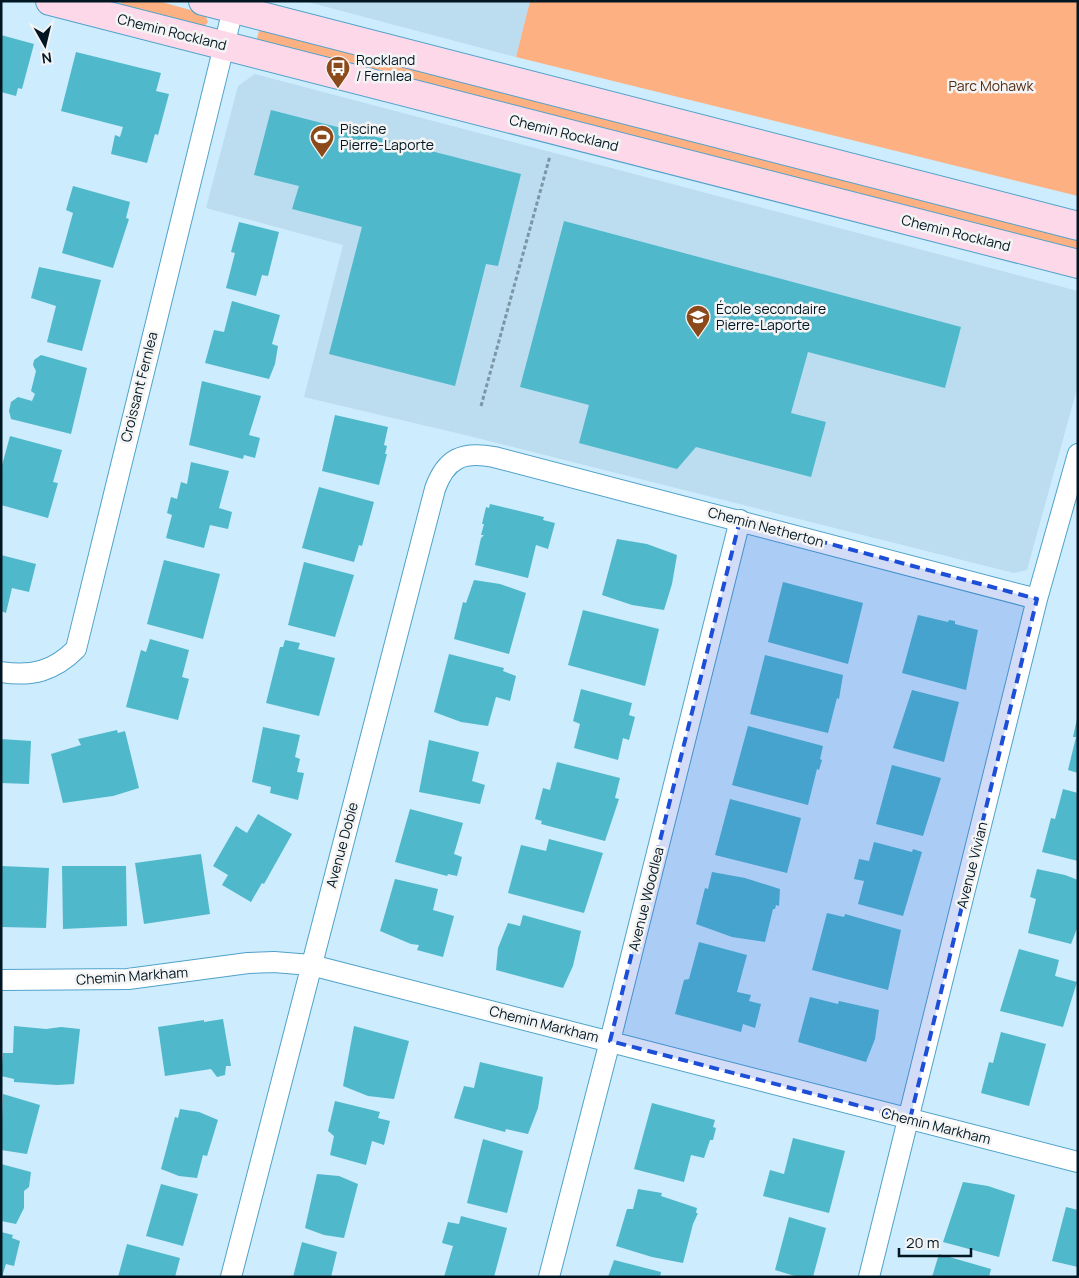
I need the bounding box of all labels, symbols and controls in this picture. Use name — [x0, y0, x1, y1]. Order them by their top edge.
street label: Chemin Rockland — [115, 9, 229, 54]
north arrow — [20, 20, 70, 70]
text: N — [41, 48, 53, 68]
place label: Rockland / Fernlea — [356, 50, 415, 85]
bus stop icon: Rockland / Fernlea — [325, 55, 351, 89]
park label: Parc Mohawk — [949, 76, 1035, 95]
street label: Chemin Rockland — [507, 110, 621, 155]
place label: Piscine Pierre-Laporte — [340, 119, 434, 154]
sports icon: Piscine Pierre-Laporte — [309, 124, 335, 158]
street label: Chemin Rockland — [899, 210, 1013, 255]
place label: École secondaire Pierre-Laporte — [716, 299, 826, 334]
school or university icon: École secondaire Pierre-Laporte — [685, 304, 711, 338]
street label: Croissant Fernlea — [116, 330, 161, 444]
street label: Chemin Netherton — [706, 502, 826, 551]
street label: Avenue Dobie — [321, 800, 362, 890]
street label: Avenue Vivian — [952, 820, 991, 910]
street label: Avenue Woodlea — [623, 845, 668, 953]
street label: Chemin Markham — [75, 962, 189, 989]
street label: Chemin Markham — [487, 1001, 601, 1046]
street label: Chemin Markham — [879, 1103, 993, 1148]
scale bar — [899, 1226, 972, 1258]
text: 20 m — [906, 1232, 939, 1253]

